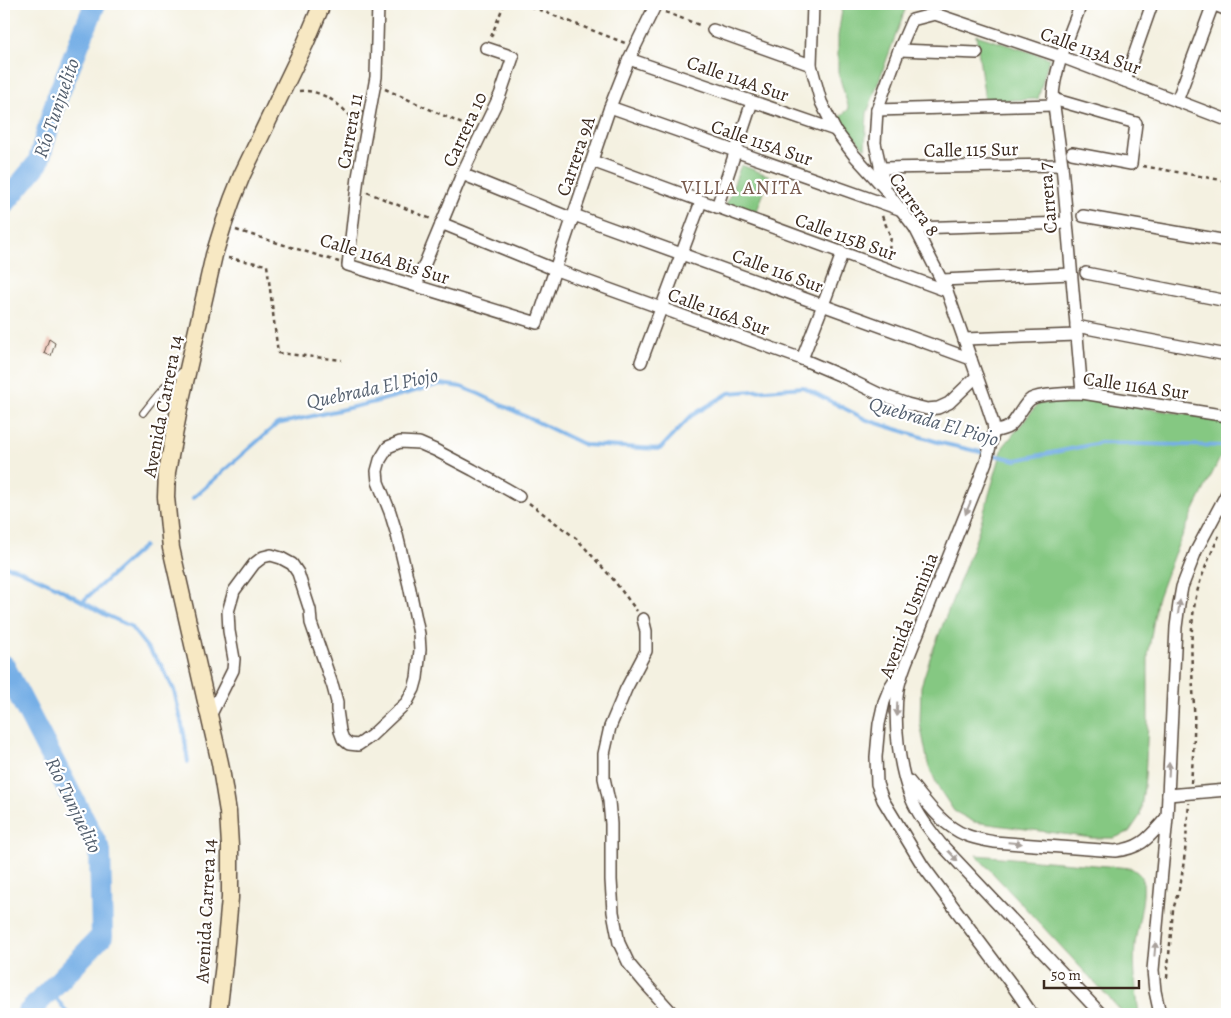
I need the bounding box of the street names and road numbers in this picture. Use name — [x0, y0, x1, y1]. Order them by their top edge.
street label: Calle 113A Sur — [1037, 21, 1145, 81]
street label: Calle 114A Sur — [683, 49, 792, 109]
street label: Carrera 10 — [436, 88, 494, 171]
street label: Carrera 11 — [331, 91, 370, 171]
street label: Carrera 9A — [550, 112, 602, 200]
street label: Calle 115A Sur — [707, 113, 816, 172]
street label: Calle 115 Sur — [923, 136, 1019, 164]
street label: Carrera 7 — [1032, 161, 1064, 235]
street label: Carrera 8 — [883, 167, 946, 242]
street label: Calle 115B Sur — [791, 207, 900, 267]
street label: Calle 116A Bis Sur — [317, 227, 453, 291]
street label: Calle 116 Sur — [728, 242, 827, 299]
street label: Calle 116A Sur — [664, 282, 773, 342]
street label: Avenida Carrera 14 — [136, 332, 190, 481]
street label: Calle 116A Sur — [1081, 366, 1190, 406]
street label: Avenida Usminia — [873, 549, 945, 683]
street label: Avenida Carrera 14 — [189, 838, 223, 985]

